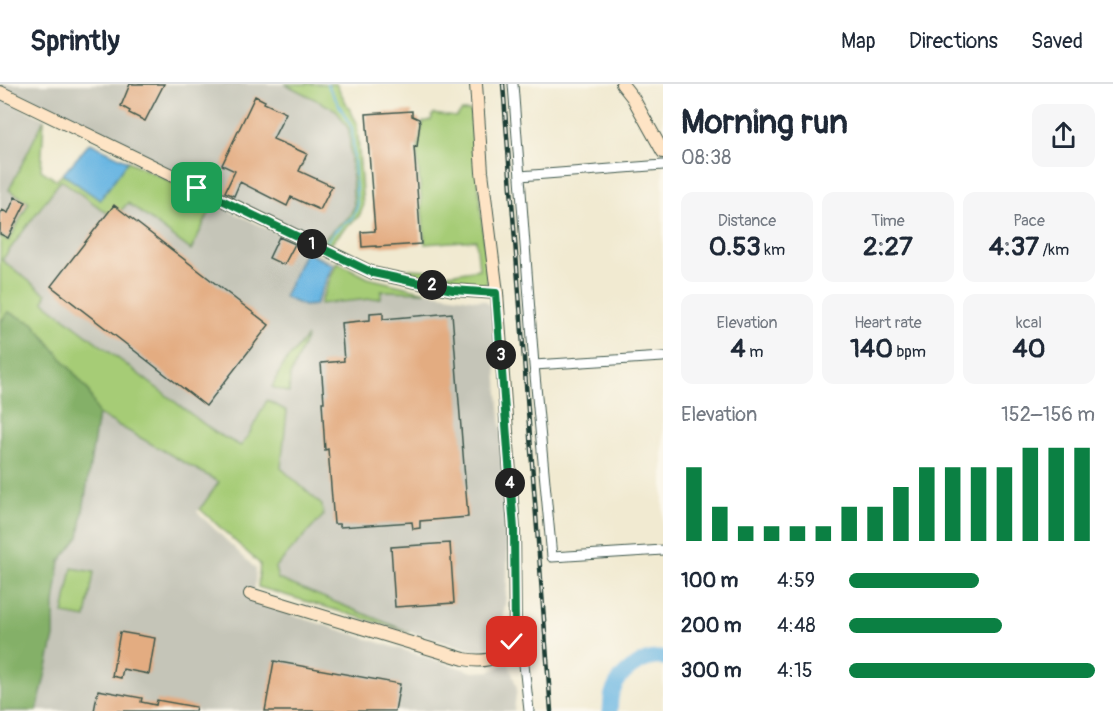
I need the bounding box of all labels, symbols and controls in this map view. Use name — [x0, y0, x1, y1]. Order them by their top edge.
text: Sprintly — [30, 24, 120, 59]
text: Map — [841, 28, 876, 55]
text: Directions — [909, 28, 998, 55]
text: Saved — [1031, 28, 1083, 55]
text: Morning run — [681, 102, 848, 143]
button: share — [1032, 104, 1095, 167]
text: 08:38 — [681, 145, 731, 170]
pin — [171, 162, 222, 213]
icon: arrive — [180, 171, 213, 204]
text: Distance — [718, 211, 776, 231]
text: Time — [871, 211, 905, 231]
text: Pace — [1013, 211, 1045, 231]
pin: 1 — [297, 229, 327, 259]
text: 0.53 — [709, 231, 761, 263]
text: 2:27 — [863, 231, 913, 263]
text: 4:37 — [989, 231, 1039, 263]
text: 1 — [309, 234, 315, 254]
text: km — [761, 240, 785, 260]
text: /km — [1039, 240, 1069, 260]
pin: 2 — [417, 270, 447, 300]
text: 2 — [428, 275, 436, 295]
text: Elevation — [717, 313, 777, 333]
text: Heart rate — [854, 313, 922, 333]
text: kcal — [1016, 313, 1042, 333]
text: 4 — [731, 333, 746, 365]
text: 140 — [850, 333, 893, 365]
text: 40 — [1013, 333, 1045, 365]
pin: 3 — [486, 340, 516, 370]
text: m — [746, 342, 763, 362]
text: bpm — [893, 342, 926, 362]
text: 3 — [497, 345, 505, 365]
text: Elevation — [681, 402, 757, 427]
text: 152–156 m — [1001, 402, 1095, 427]
pin: 4 — [495, 468, 525, 498]
text: 4 — [505, 473, 515, 493]
text: 100 m — [681, 568, 738, 593]
text: 4:59 — [777, 568, 815, 593]
text: 200 m — [681, 613, 742, 638]
text: 4:48 — [777, 613, 816, 638]
pin — [486, 616, 537, 667]
icon: check — [495, 625, 528, 658]
text: 300 m — [681, 658, 742, 683]
text: 4:15 — [777, 658, 813, 683]

